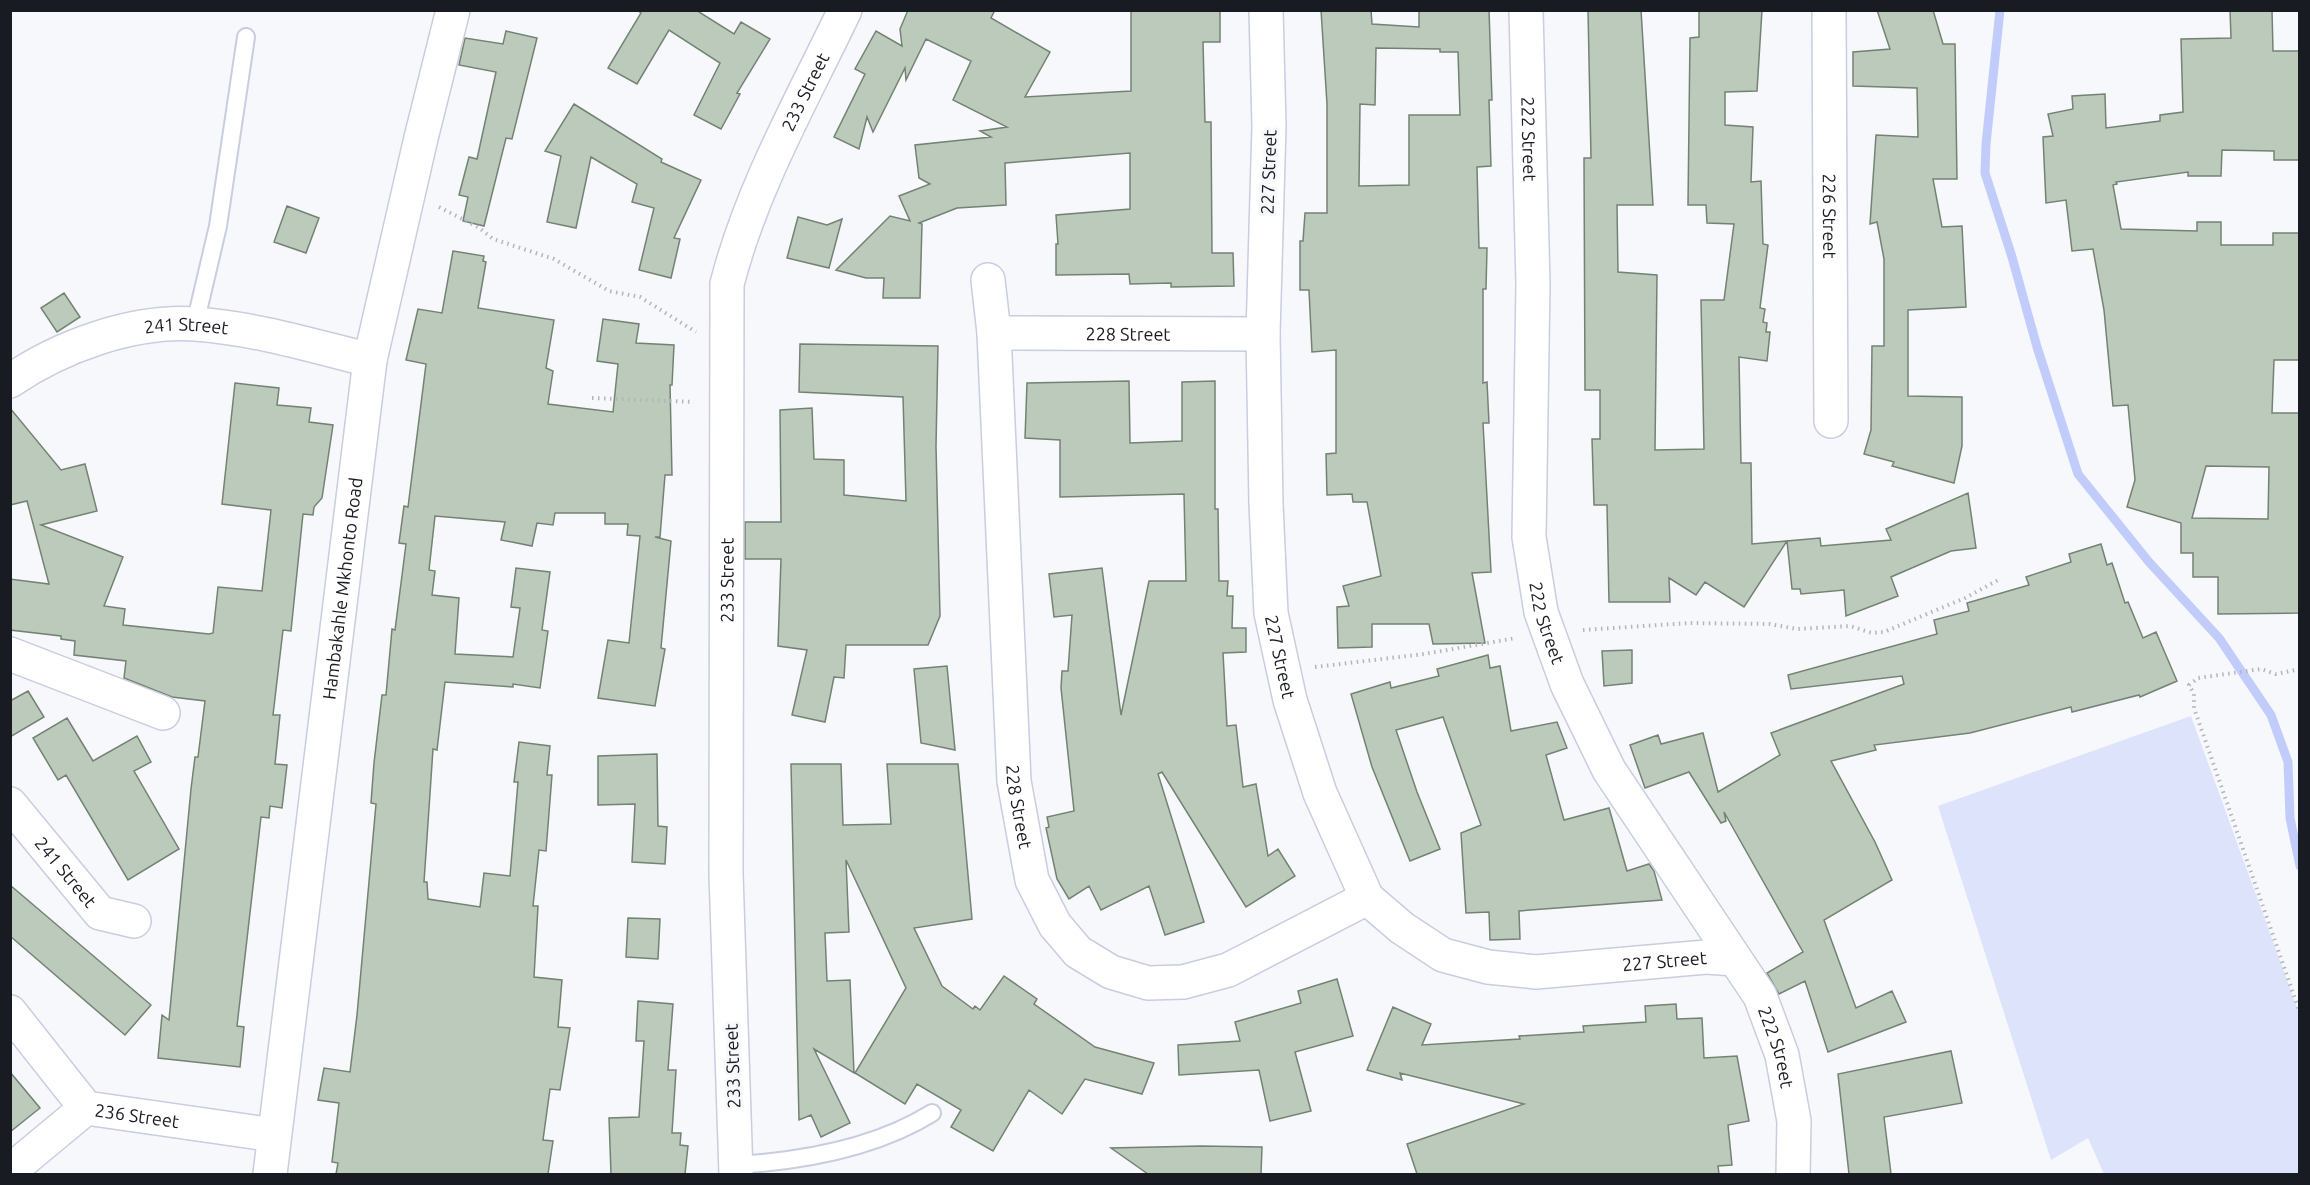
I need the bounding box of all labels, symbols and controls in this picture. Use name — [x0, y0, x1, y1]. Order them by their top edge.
street label: 233 Street — [777, 49, 833, 134]
street label: 222 Street — [1518, 96, 1540, 182]
street label: 227 Street — [1257, 129, 1279, 215]
street label: 226 Street — [1820, 174, 1840, 258]
street label: 241 Street — [143, 314, 230, 338]
street label: 228 Street — [1086, 323, 1170, 344]
street label: Hambakahle Mkhonto Road — [318, 476, 365, 701]
street label: 233 Street — [716, 538, 737, 623]
street label: 222 Street — [1526, 580, 1569, 667]
street label: 227 Street — [1262, 613, 1299, 700]
street label: 228 Street — [1003, 764, 1036, 850]
street label: 241 Street — [31, 833, 101, 911]
street label: 227 Street — [1621, 947, 1708, 974]
street label: 222 Street — [1755, 1003, 1798, 1090]
street label: 233 Street — [721, 1023, 743, 1109]
street label: 236 Street — [94, 1099, 180, 1131]

